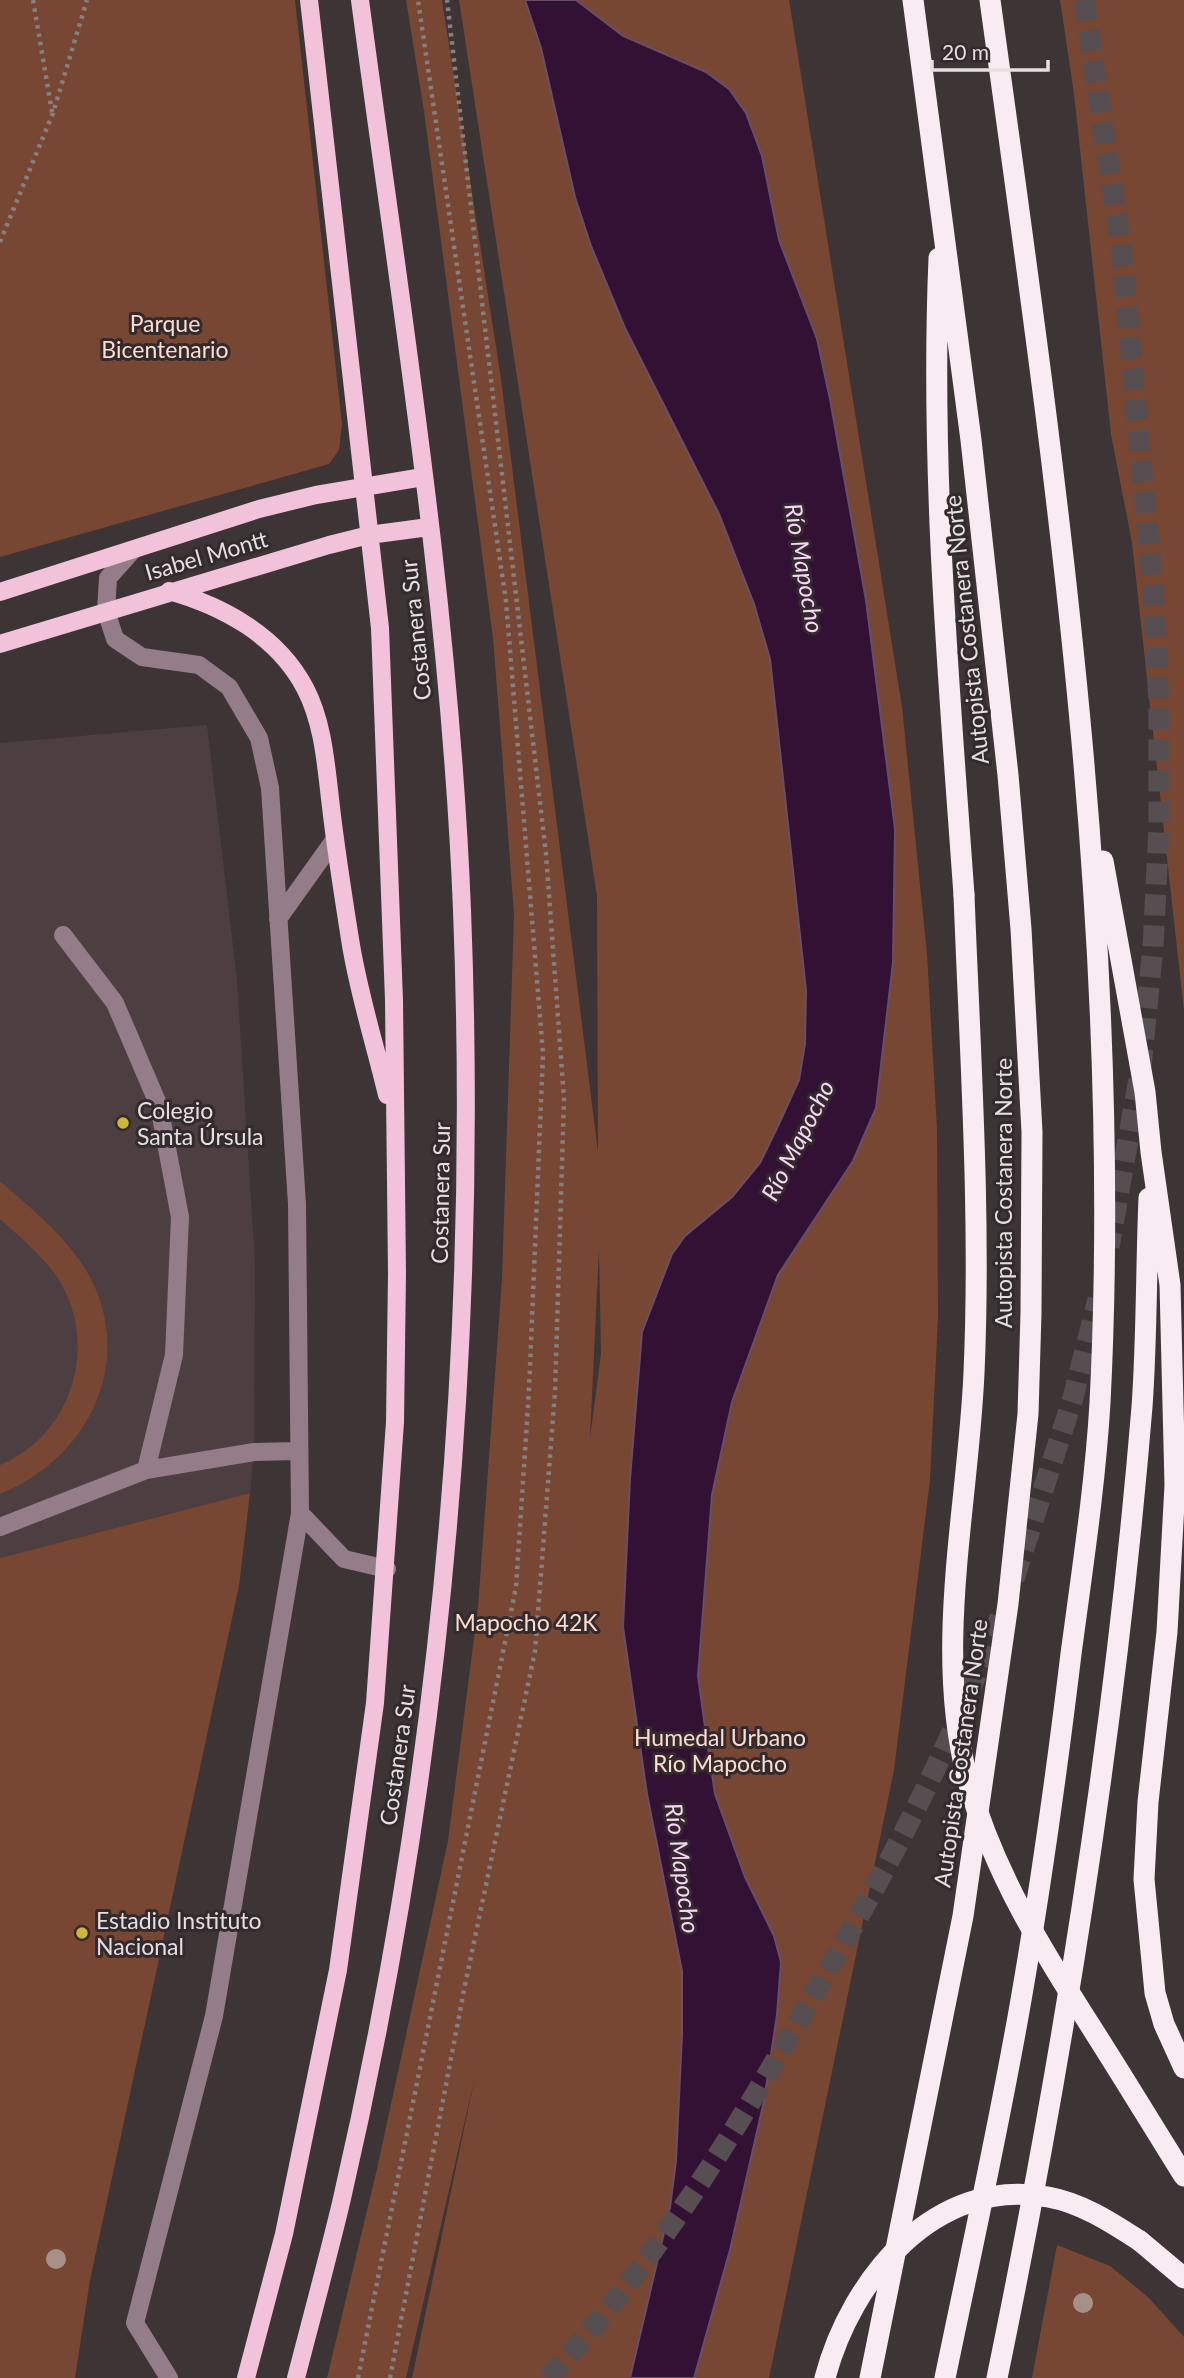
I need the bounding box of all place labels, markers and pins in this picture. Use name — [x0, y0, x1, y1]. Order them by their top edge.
place label: Colegio Santa Úrsula — [137, 1096, 264, 1150]
marker: Colegio Santa Úrsula — [115, 1115, 131, 1131]
place label: Estadio Instituto Nacional — [96, 1906, 262, 1960]
marker: Estadio Instituto Nacional — [74, 1925, 90, 1941]

